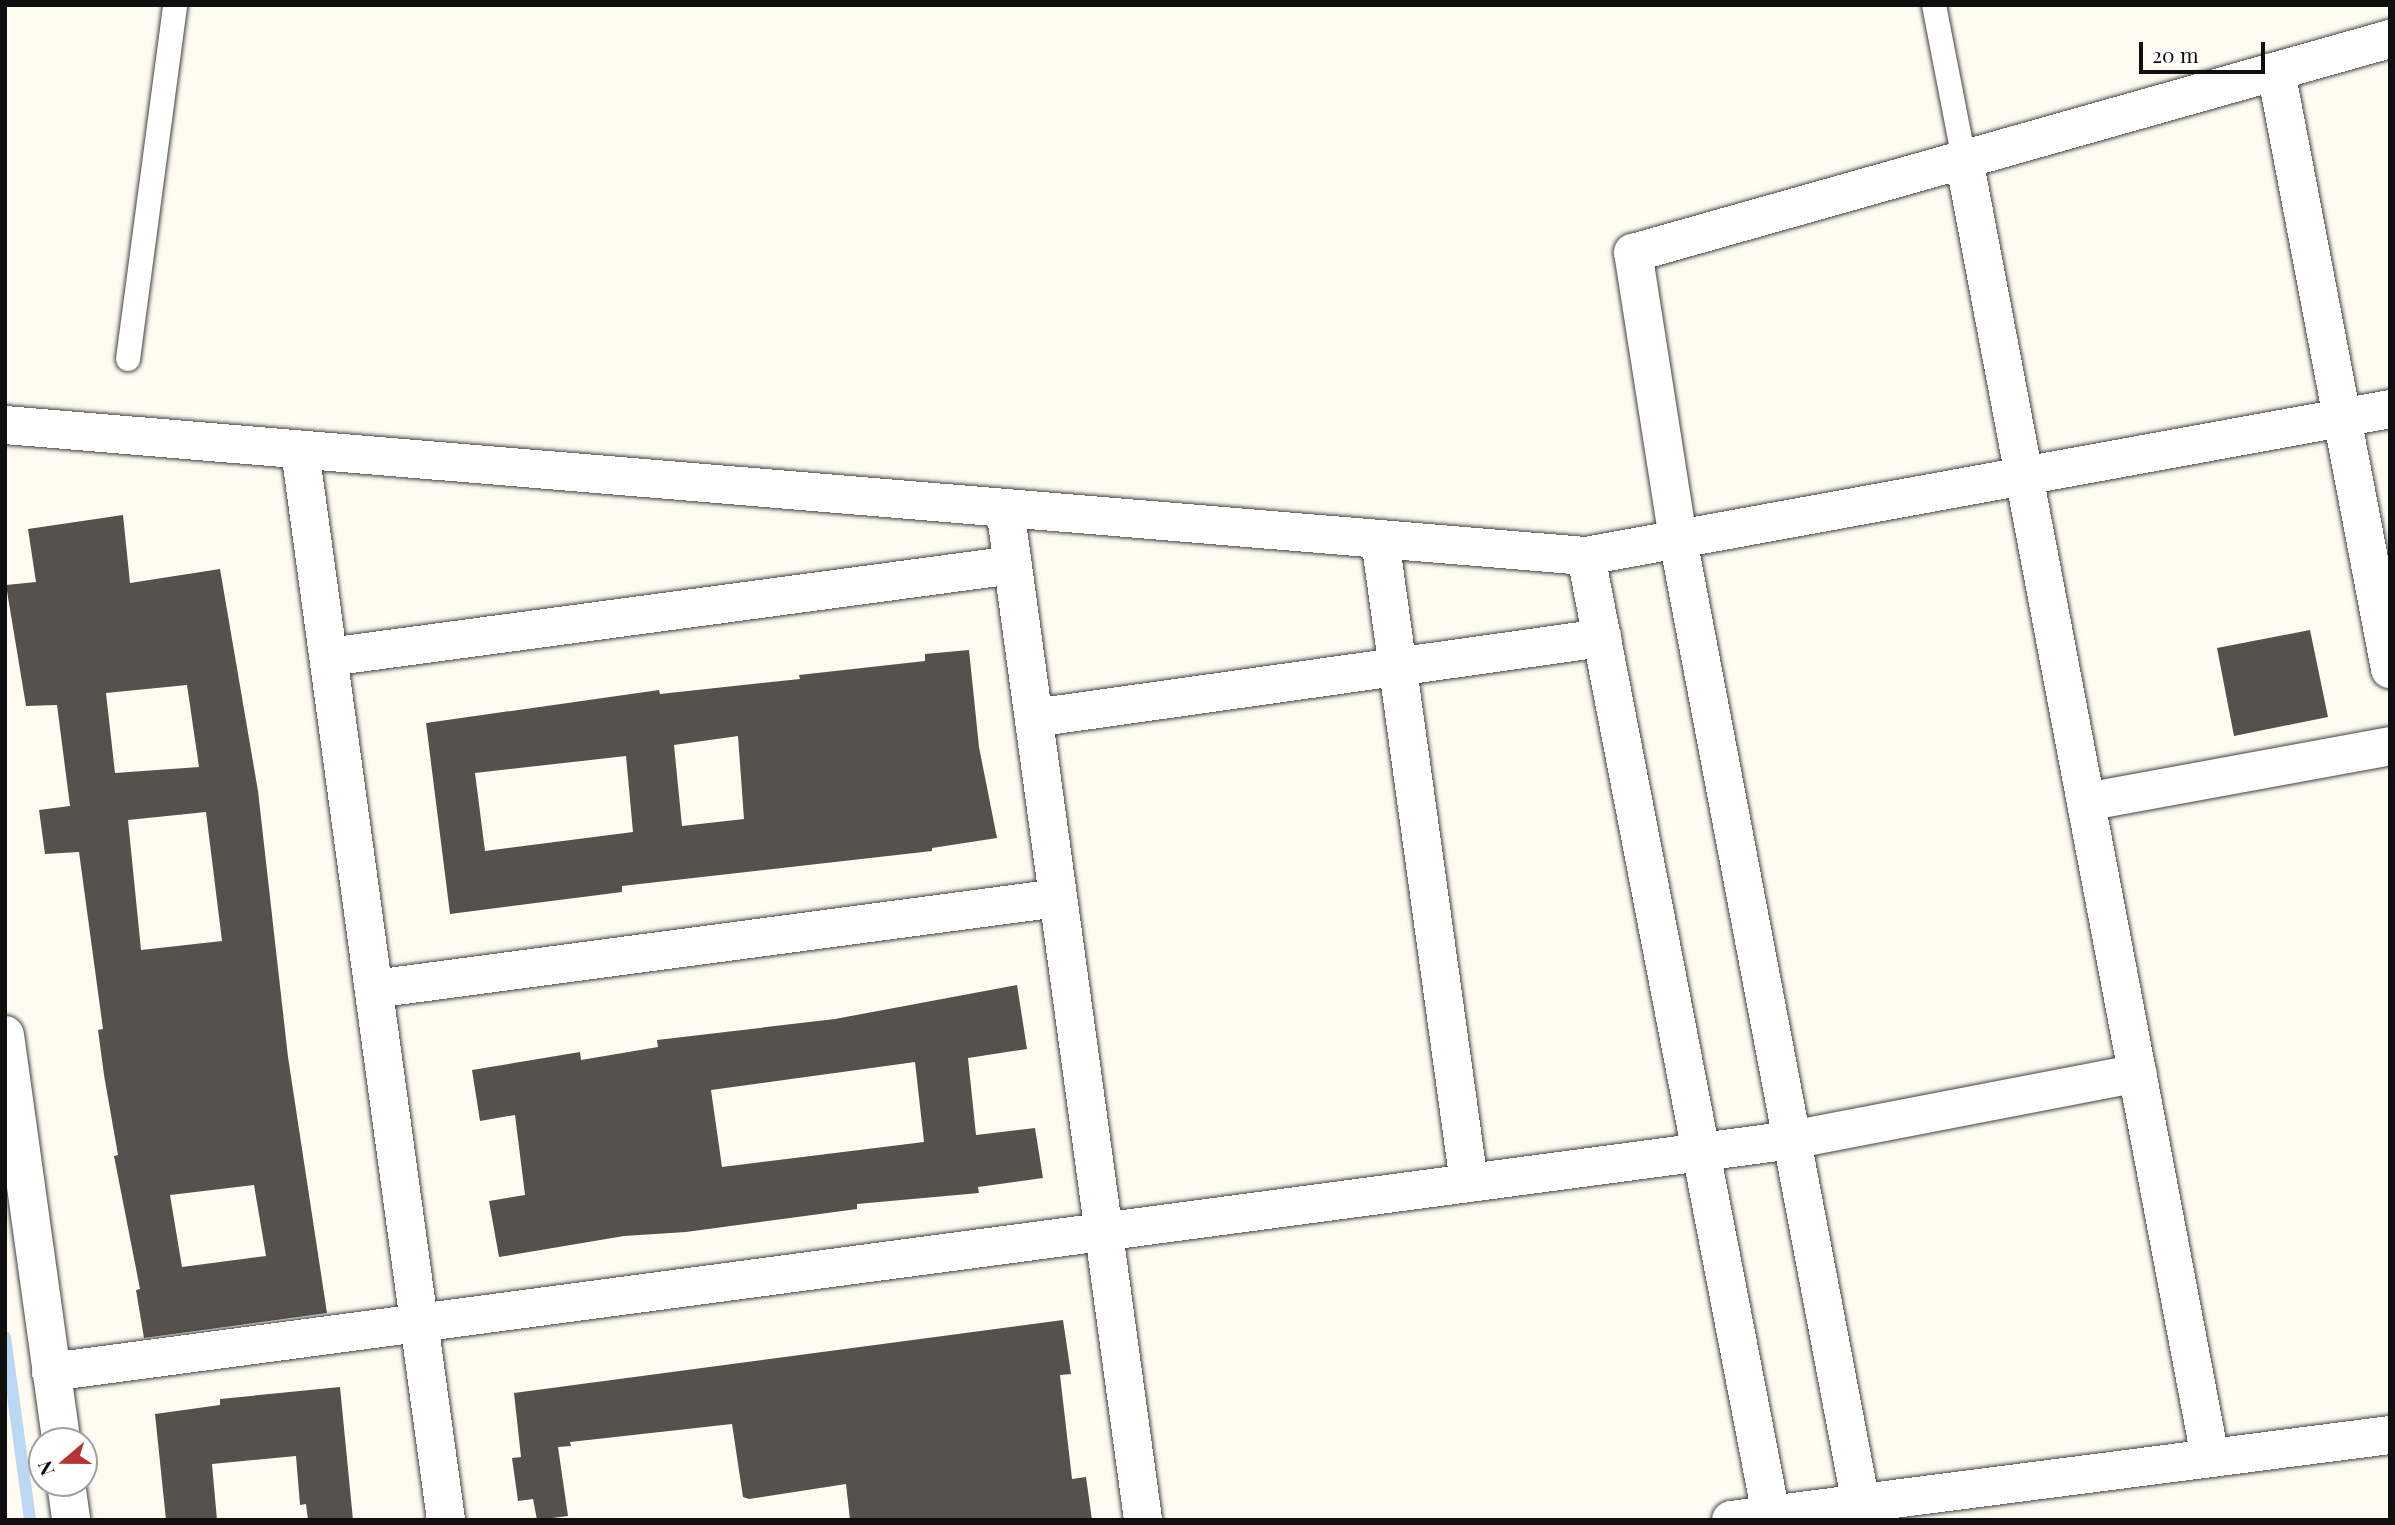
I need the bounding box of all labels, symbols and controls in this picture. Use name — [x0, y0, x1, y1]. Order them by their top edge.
scale bar — [2143, 28, 2269, 72]
text: 20 m — [2152, 40, 2199, 68]
north arrow — [28, 1427, 98, 1497]
text: N — [31, 1458, 60, 1479]

